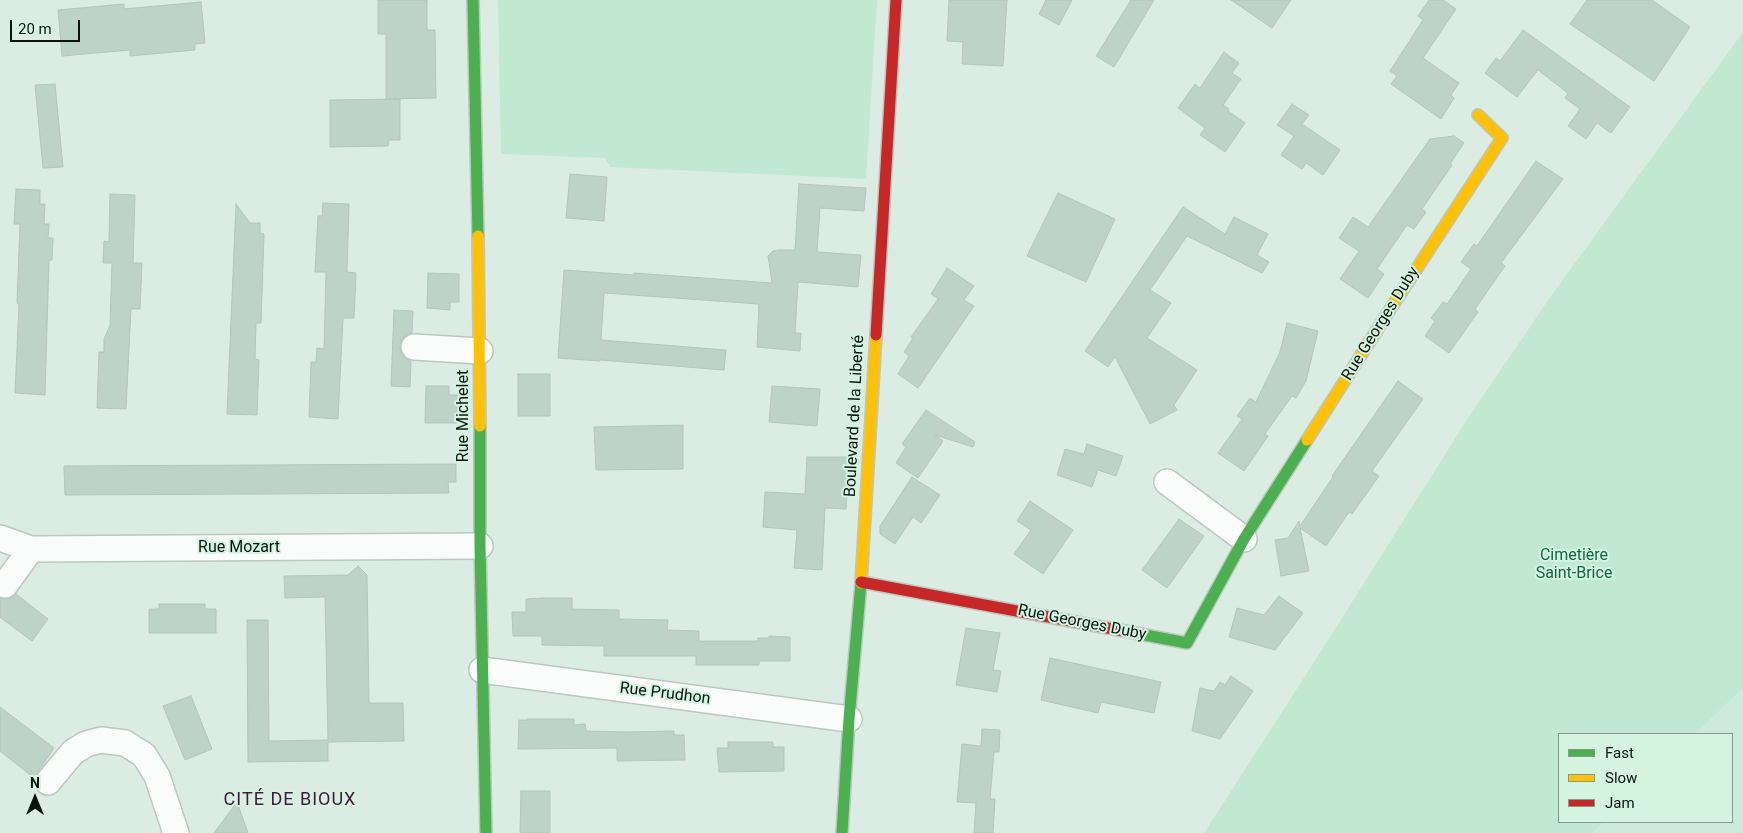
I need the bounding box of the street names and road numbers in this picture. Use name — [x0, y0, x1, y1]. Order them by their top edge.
street label: Rue Georges Duby — [1338, 264, 1424, 384]
street label: Boulevard de la Liberté — [841, 334, 869, 498]
street label: Rue Michelet — [454, 370, 474, 462]
street label: Rue Mozart — [198, 538, 280, 558]
street label: Rue Georges Duby — [1016, 601, 1148, 645]
street label: Rue Prudhon — [619, 679, 711, 709]

